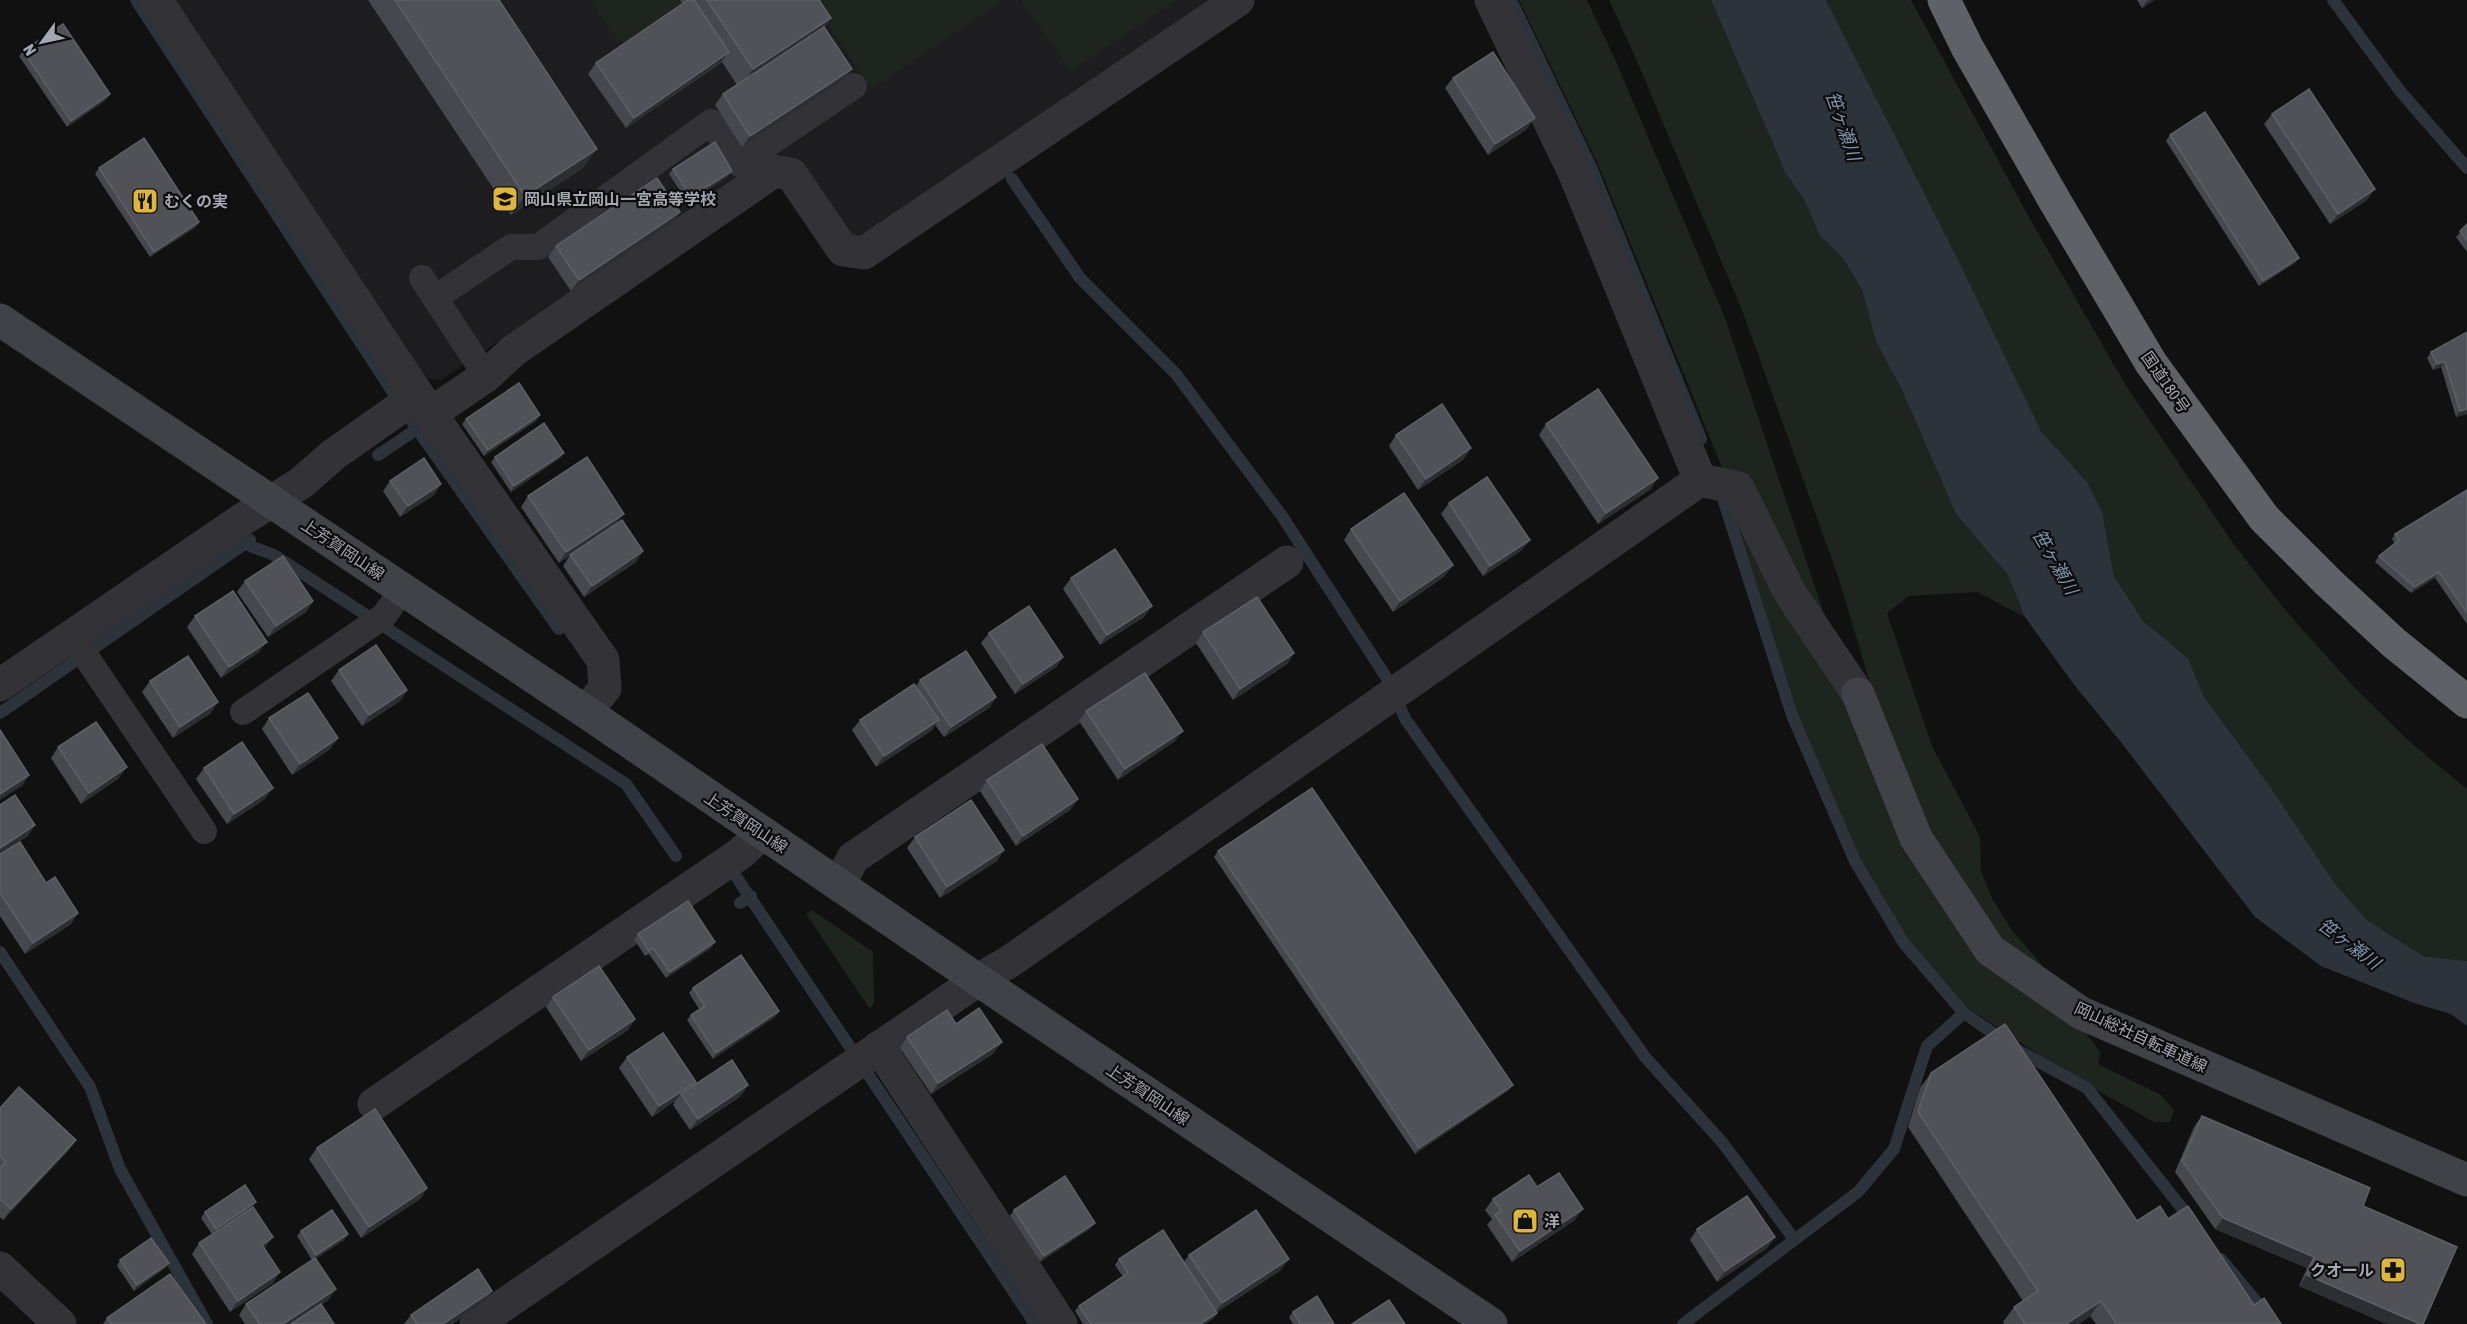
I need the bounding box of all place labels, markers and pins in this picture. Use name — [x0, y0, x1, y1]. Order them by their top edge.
school or university icon: 岡山県立岡山一宮高等学校 — [490, 184, 520, 214]
restaurant icon: むくの実 — [130, 186, 160, 216]
place label: 岡山県立岡山一宮高等学校 — [524, 190, 716, 208]
place label: むくの実 — [164, 192, 228, 210]
shop icon: 洋 — [1510, 1206, 1540, 1236]
place label: 洋 — [1544, 1212, 1560, 1230]
pharmacy icon: クオール — [2378, 1255, 2408, 1285]
place label: クオール — [2310, 1261, 2374, 1279]

